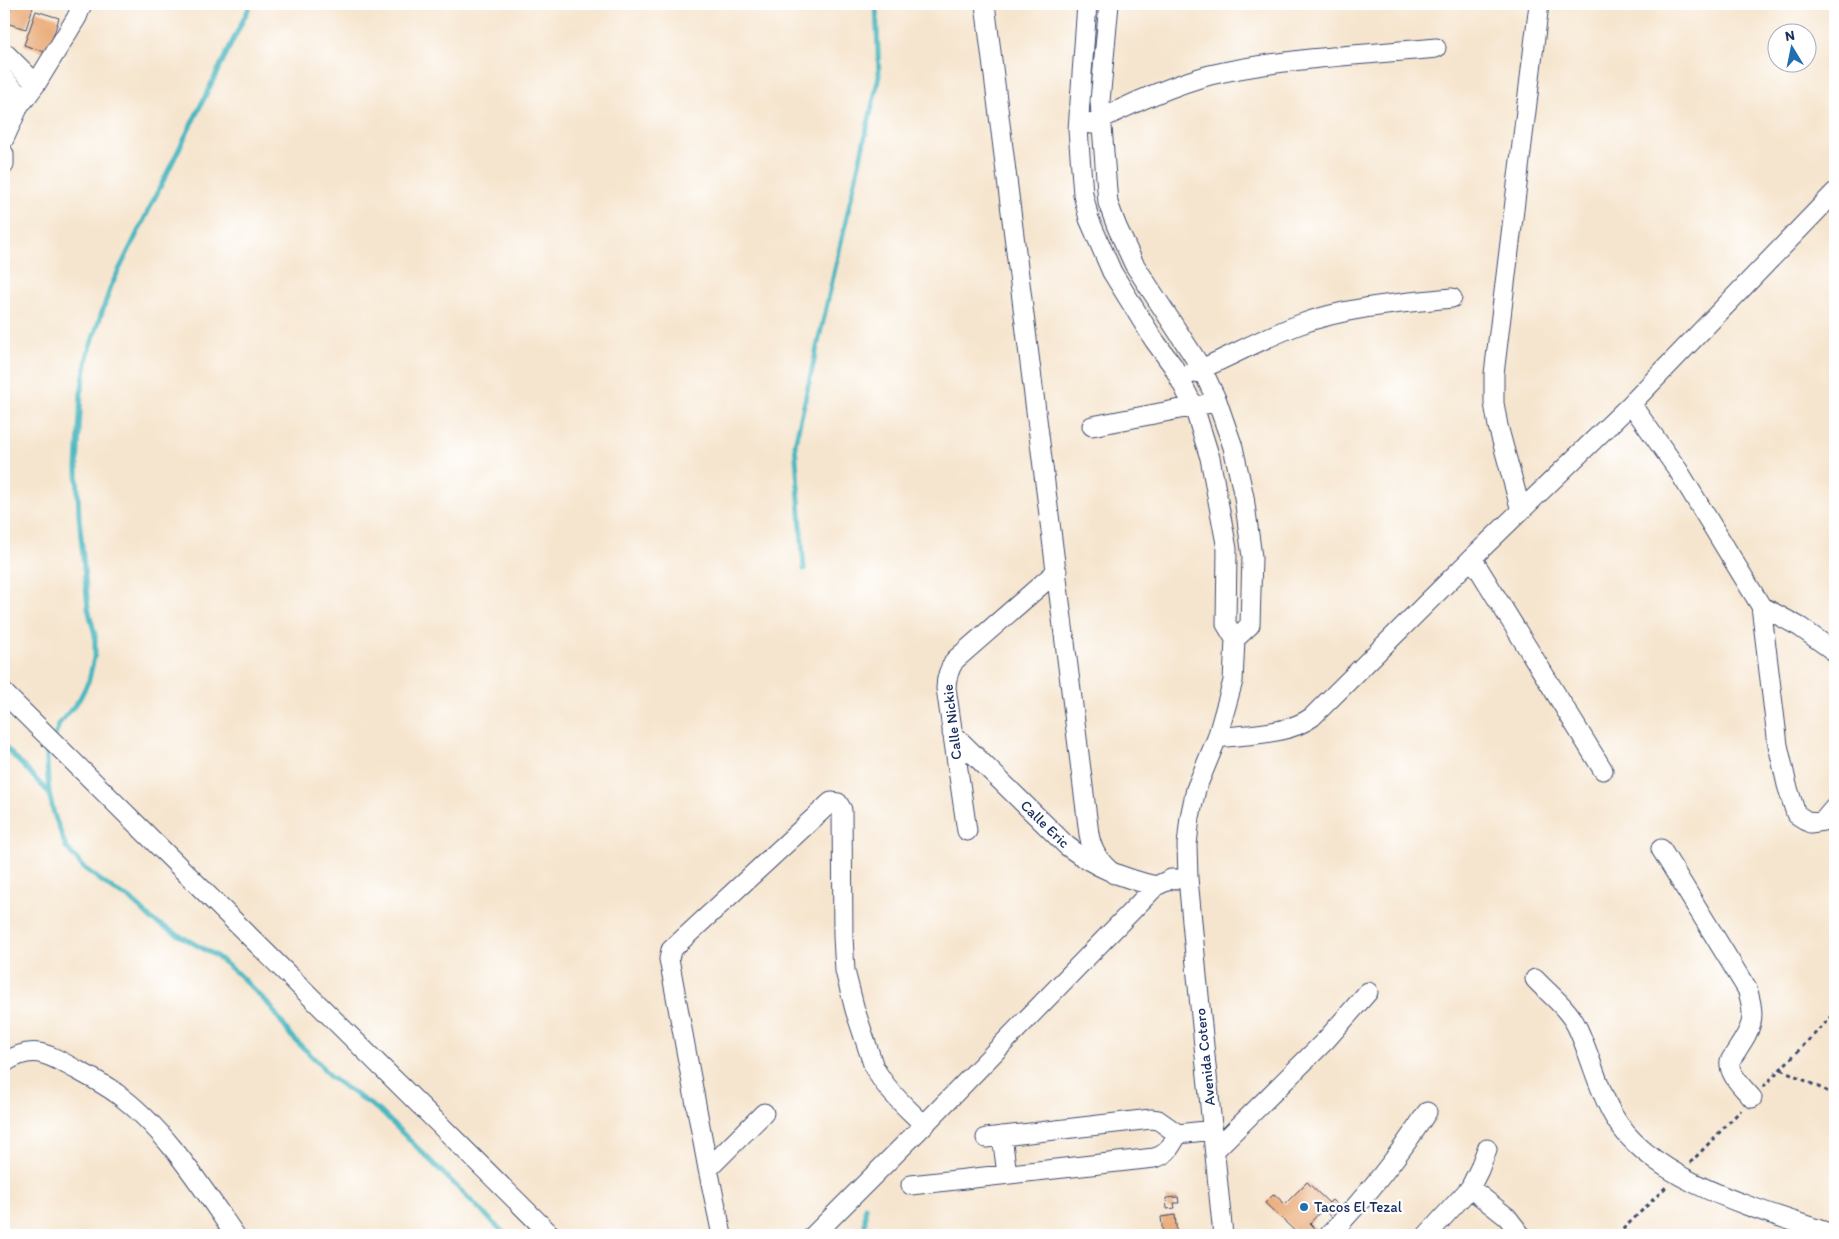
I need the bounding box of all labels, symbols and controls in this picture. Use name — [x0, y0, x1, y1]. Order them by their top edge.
north arrow — [1766, 22, 1816, 72]
text: N — [1784, 26, 1796, 45]
street label: Calle Nickie — [938, 683, 966, 761]
street label: Calle Eric — [1017, 796, 1073, 852]
street label: Avenida Cotero — [1191, 1007, 1219, 1107]
place label: Tacos El Tezal — [1314, 1198, 1403, 1216]
marker: Tacos El Tezal — [1298, 1201, 1310, 1213]

